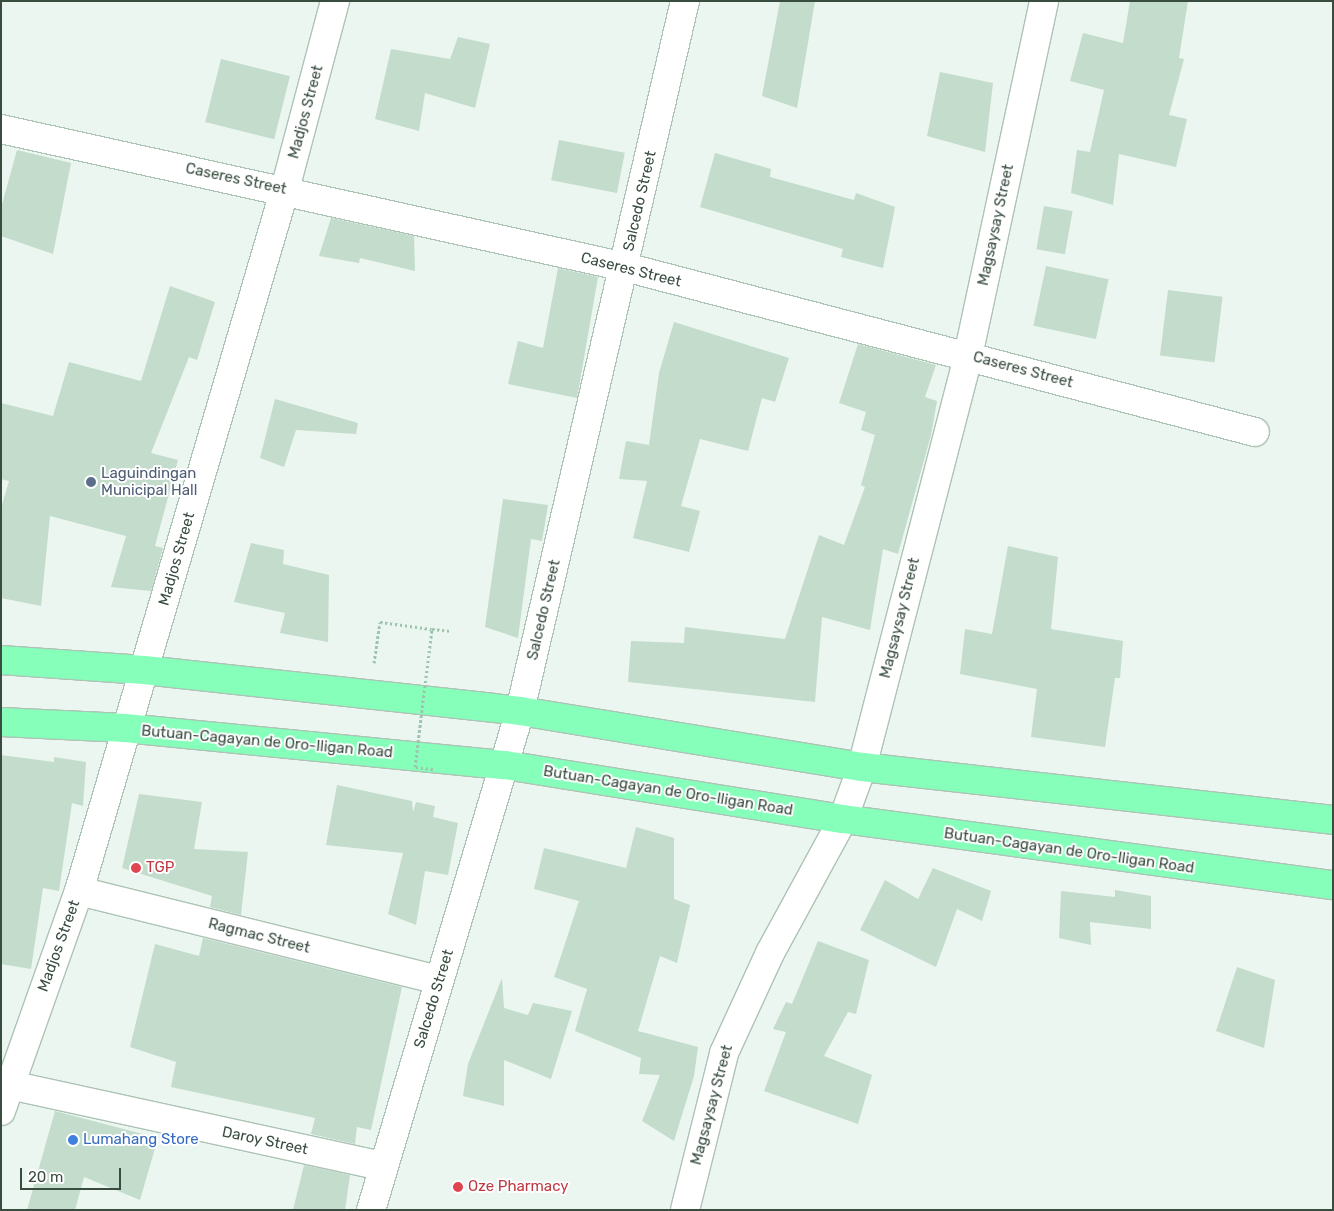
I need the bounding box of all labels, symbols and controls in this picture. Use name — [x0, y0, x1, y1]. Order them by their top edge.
street label: Madjos Street — [285, 63, 327, 161]
street label: Salcedo Street — [620, 149, 660, 253]
street label: Caseres Street — [184, 159, 288, 199]
street label: Magsaysay Street — [974, 162, 1018, 288]
street label: Caseres Street — [579, 249, 683, 291]
street label: Caseres Street — [971, 348, 1075, 392]
place label: Laguindingan Municipal Hall — [101, 464, 197, 499]
marker: Laguindingan Municipal Hall — [85, 476, 97, 488]
street label: Madjos Street — [155, 510, 199, 608]
street label: Magsaysay Street — [876, 556, 924, 680]
street label: Salcedo Street — [524, 558, 564, 662]
street label: Butuan-Cagayan de Oro-Iligan Road — [141, 722, 393, 762]
street label: Butuan-Cagayan de Oro-Iligan Road — [542, 762, 794, 820]
street label: Butuan-Cagayan de Oro-Iligan Road — [943, 825, 1195, 877]
place label: TGP — [146, 859, 174, 877]
marker: TGP — [130, 862, 142, 874]
street label: Madjos Street — [34, 898, 84, 994]
street label: Ragmac Street — [206, 915, 312, 957]
street label: Salcedo Street — [410, 947, 458, 1051]
street label: Magsaysay Street — [687, 1043, 737, 1167]
street label: Daroy Street — [220, 1123, 310, 1159]
place label: Lumahang Store — [83, 1131, 199, 1149]
marker: Lumahang Store — [67, 1134, 79, 1146]
scale bar — [22, 1158, 124, 1190]
text: 20 m — [28, 1168, 63, 1186]
place label: Oze Pharmacy — [468, 1178, 568, 1196]
marker: Oze Pharmacy — [452, 1181, 464, 1193]

